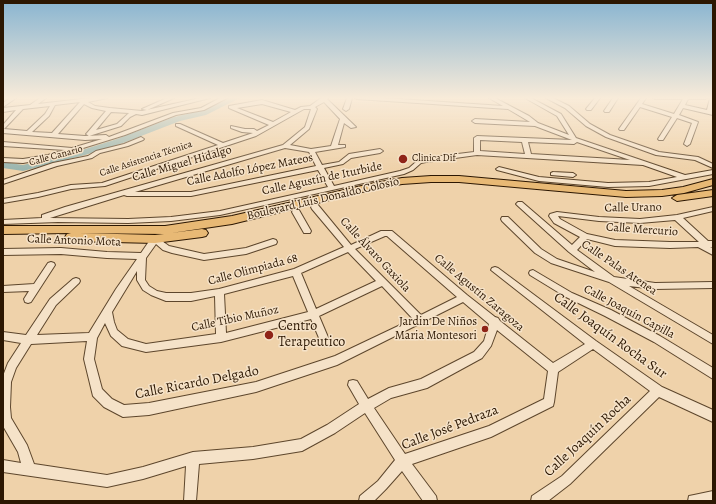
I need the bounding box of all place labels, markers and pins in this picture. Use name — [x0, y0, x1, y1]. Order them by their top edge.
marker: Clinica Dif — [397, 153, 409, 165]
place label: Clinica Dif — [412, 153, 456, 165]
place label: Jardin De Niños Maria Montesori — [395, 315, 477, 343]
place label: Centro Terapeutico — [278, 319, 345, 352]
marker: Jardin De Niños Maria Montesori — [480, 324, 490, 334]
marker: Centro Terapeutico — [263, 329, 275, 341]

